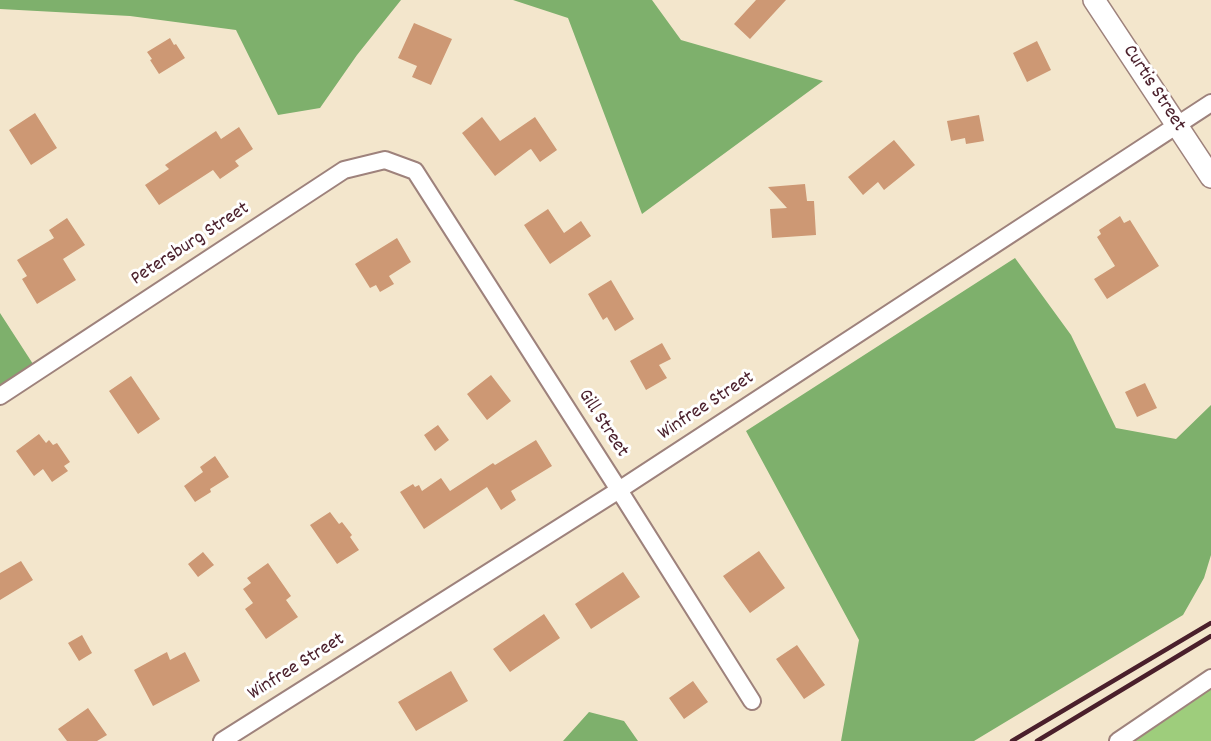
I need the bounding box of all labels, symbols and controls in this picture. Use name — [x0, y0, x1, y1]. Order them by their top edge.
street label: Curtis Street — [1116, 41, 1190, 137]
street label: Petersburg Street — [127, 198, 255, 292]
street label: Winfree Street — [654, 367, 760, 447]
street label: Gill Street — [571, 385, 633, 463]
street label: Winfree Street — [244, 629, 350, 707]

